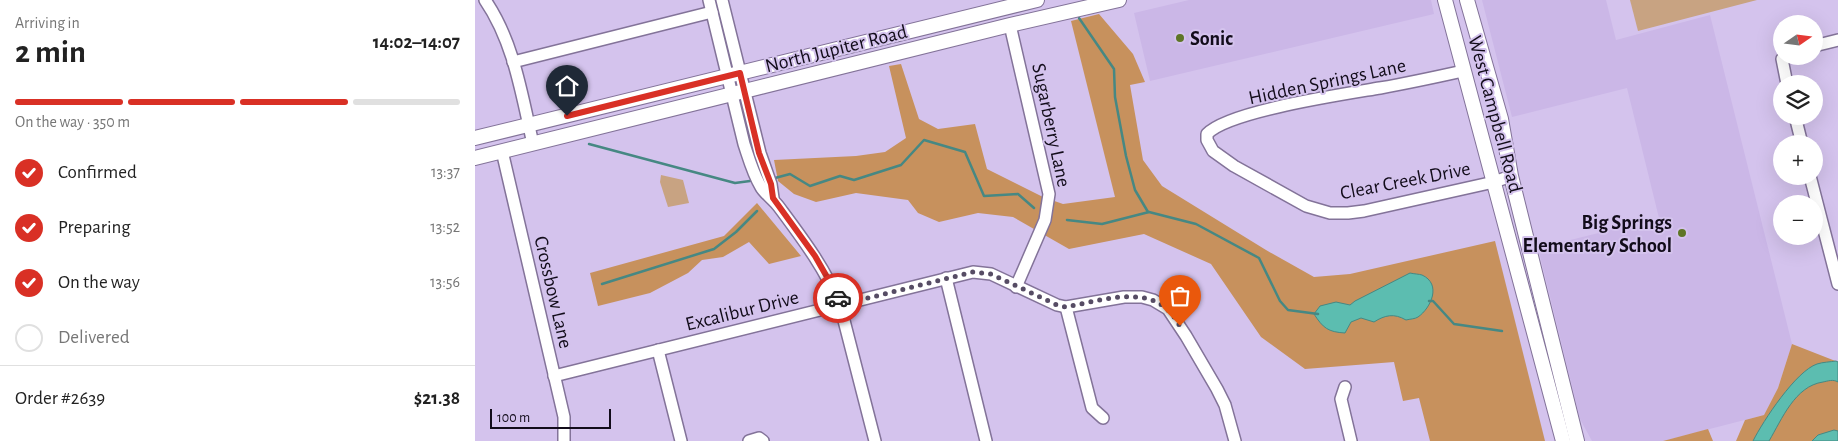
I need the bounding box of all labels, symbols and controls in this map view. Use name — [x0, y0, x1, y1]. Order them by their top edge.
text: Arriving in — [15, 15, 80, 31]
north arrow — [1773, 15, 1823, 65]
map controls — [1773, 15, 1823, 245]
street label: North Jupiter Road — [763, 22, 909, 76]
place label: Sonic — [1190, 29, 1233, 49]
marker: Sonic — [1174, 32, 1186, 44]
text: 14:02–14:07 — [373, 33, 460, 52]
street label: West Campbell Road — [1464, 34, 1526, 195]
text: 2 min — [15, 36, 86, 68]
street label: Hidden Springs Lane — [1247, 56, 1408, 108]
street label: Sugarberry Lane — [1028, 61, 1074, 189]
pin — [546, 65, 588, 116]
icon: home — [553, 72, 581, 100]
button: layers — [1773, 75, 1823, 125]
text: On the way · 350 m — [15, 114, 130, 130]
button: + — [1773, 135, 1823, 185]
icon: check — [15, 159, 43, 187]
street label: Clear Creek Drive — [1338, 159, 1472, 203]
text: Confirmed — [58, 163, 137, 182]
text: 13:37 — [431, 164, 460, 180]
button: − — [1773, 195, 1823, 245]
place label: Big Springs Elementary School — [1523, 213, 1672, 256]
icon: check — [15, 214, 43, 242]
text: Preparing — [58, 218, 131, 237]
text: 13:52 — [430, 219, 460, 235]
marker: Big Springs Elementary School — [1676, 227, 1688, 239]
street label: Crossbow Lane — [530, 234, 576, 350]
icon: check — [15, 269, 43, 297]
text: On the way — [58, 273, 140, 292]
courier — [813, 273, 863, 323]
text: 13:56 — [430, 274, 460, 290]
pin — [1159, 275, 1201, 326]
icon: bag — [1166, 282, 1194, 310]
icon: car — [824, 284, 852, 312]
street label: Excalibur Drive — [683, 287, 801, 335]
text: Delivered — [58, 328, 130, 347]
text: Order #2639 — [15, 389, 105, 408]
text: $21.38 — [414, 389, 460, 408]
scale bar — [490, 406, 611, 429]
text: 100 m — [497, 411, 530, 425]

